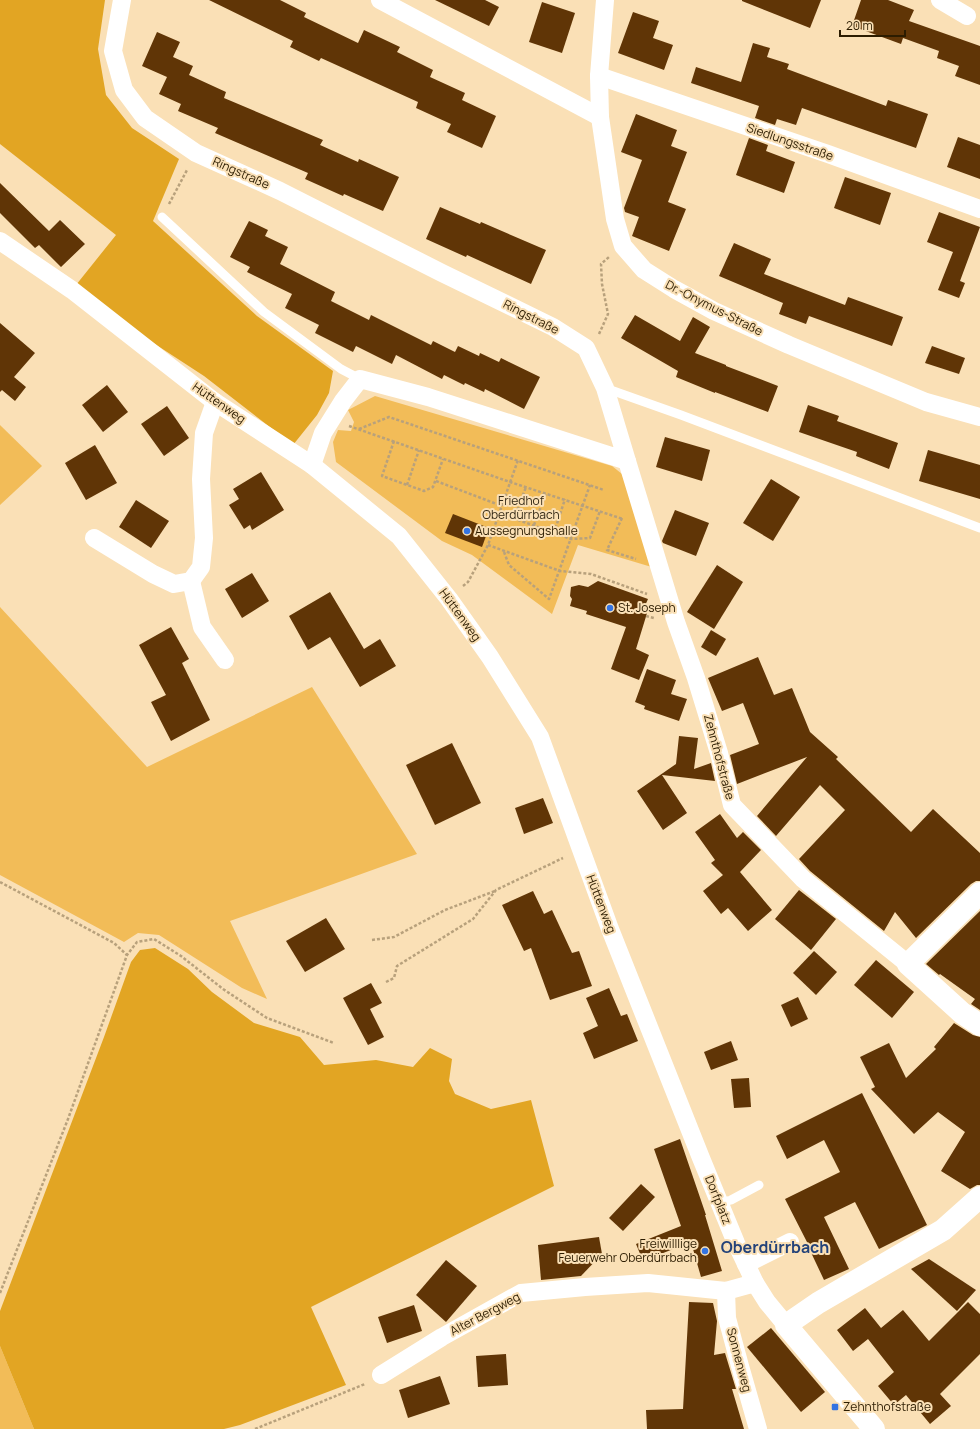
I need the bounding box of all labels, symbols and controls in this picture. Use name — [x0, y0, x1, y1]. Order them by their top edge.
scale bar — [840, 12, 905, 38]
text: 20 m — [846, 17, 873, 34]
street label: Siedlungsstraße — [744, 119, 836, 164]
street label: Ringstraße — [210, 152, 272, 193]
street label: Dr.-Onymus-Straße — [663, 276, 766, 339]
street label: Ringstraße — [500, 295, 562, 338]
street label: Hüttenweg — [189, 378, 249, 427]
park label: Friedhof Oberdürrbach — [482, 492, 560, 523]
place label: Aussegnungshalle — [475, 522, 578, 539]
marker: Aussegnungshalle — [462, 526, 472, 536]
street label: Hüttenweg — [436, 585, 485, 644]
place label: St. Joseph — [618, 599, 676, 616]
marker: St. Joseph — [605, 603, 615, 613]
street label: Zehnthofstraße — [700, 712, 739, 802]
street label: Hüttenweg — [583, 872, 620, 935]
street label: Dorfplatz — [701, 1173, 736, 1227]
place label: Freiwilllige Feuerwehr Oberdürrbach — [558, 1235, 697, 1266]
district label: Oberdürrbach — [721, 1236, 829, 1258]
marker: Freiwilllige Feuerwehr Oberdürrbach — [700, 1246, 710, 1256]
street label: Alter Bergweg — [447, 1288, 523, 1339]
street label: Sonnenweg — [723, 1326, 756, 1394]
place label: Zehnthofstraße — [843, 1398, 931, 1415]
marker: Zehnthofstraße — [830, 1402, 840, 1412]

